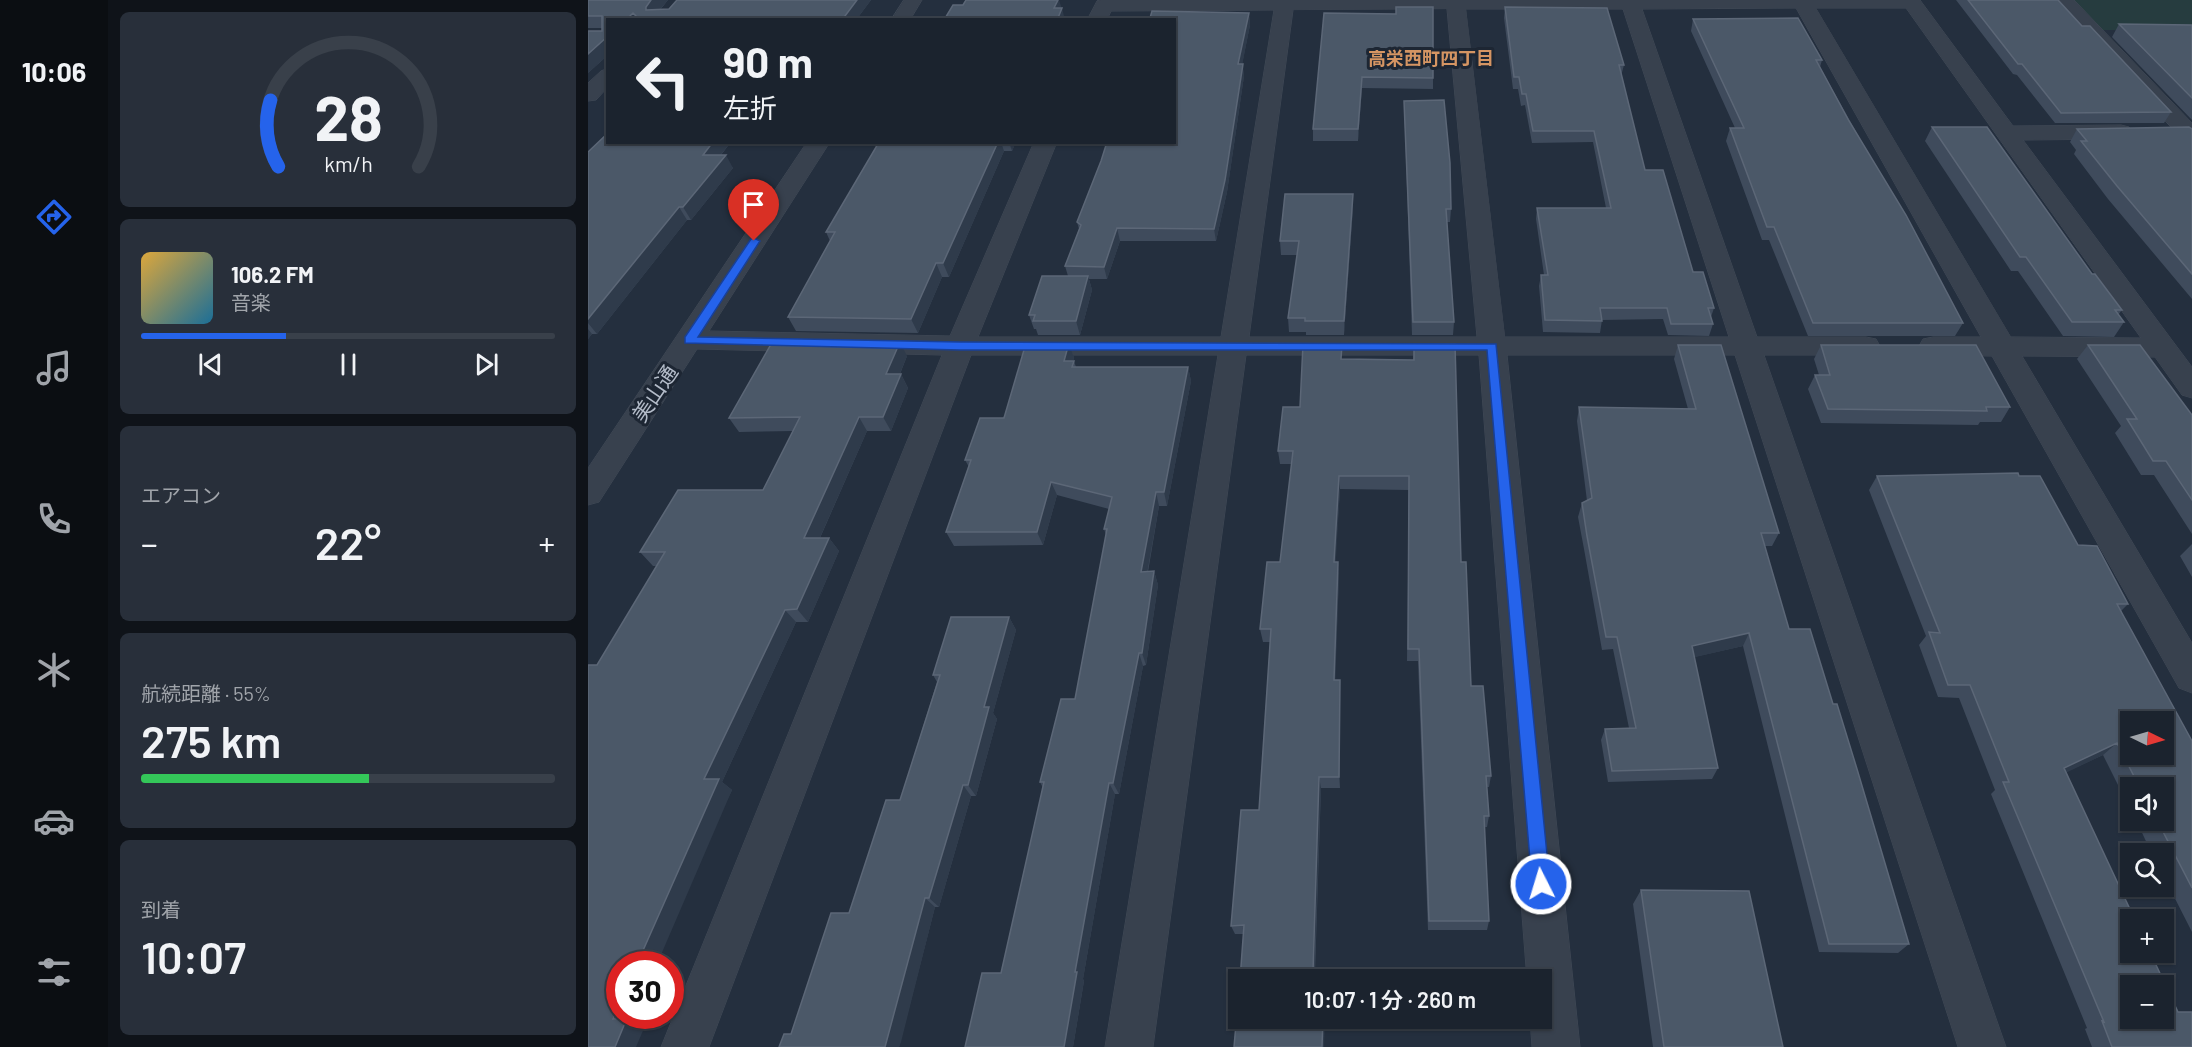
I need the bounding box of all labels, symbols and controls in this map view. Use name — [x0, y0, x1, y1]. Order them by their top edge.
text: 90 m — [723, 36, 813, 86]
icon: left — [624, 42, 702, 120]
district label: 高栄西町四丁目 — [1368, 47, 1494, 69]
text: 10:06 — [22, 55, 86, 87]
text: 28 — [314, 79, 382, 153]
text: 左折 — [723, 91, 777, 123]
text: km/h — [324, 151, 372, 176]
pin — [728, 179, 779, 241]
icon: arrive — [737, 188, 770, 221]
icon: directions — [33, 196, 75, 238]
text: 106.2 FM — [231, 261, 314, 287]
text: 音楽 — [231, 290, 271, 314]
icon: music — [33, 347, 75, 389]
icon: previous — [194, 348, 227, 381]
icon: pause — [332, 348, 365, 381]
icon: next — [470, 348, 503, 381]
street label: 美山通 — [626, 360, 682, 426]
text: エアコン — [141, 483, 221, 507]
icon: phone — [33, 498, 75, 540]
text: 22° — [315, 515, 381, 569]
text: − — [141, 523, 158, 563]
text: + — [538, 523, 555, 563]
icon: climate — [33, 649, 75, 691]
text: 航続距離 · 55% — [141, 681, 271, 705]
north arrow — [2120, 711, 2174, 765]
map controls — [2120, 711, 2174, 1029]
text: 275 km — [141, 713, 281, 767]
button: sound — [2120, 777, 2174, 831]
icon: car — [33, 800, 75, 842]
button: search — [2120, 843, 2174, 897]
position arrow — [1509, 852, 1573, 916]
text: 到着 — [141, 897, 181, 921]
button: + — [2120, 909, 2174, 963]
text: 10:07 — [141, 929, 246, 983]
icon: filters — [33, 951, 75, 993]
speed limit sign: 30 — [606, 951, 684, 1029]
button: − — [2120, 975, 2174, 1029]
text: 10:07 · 1 分 · 260 m — [1304, 986, 1476, 1012]

